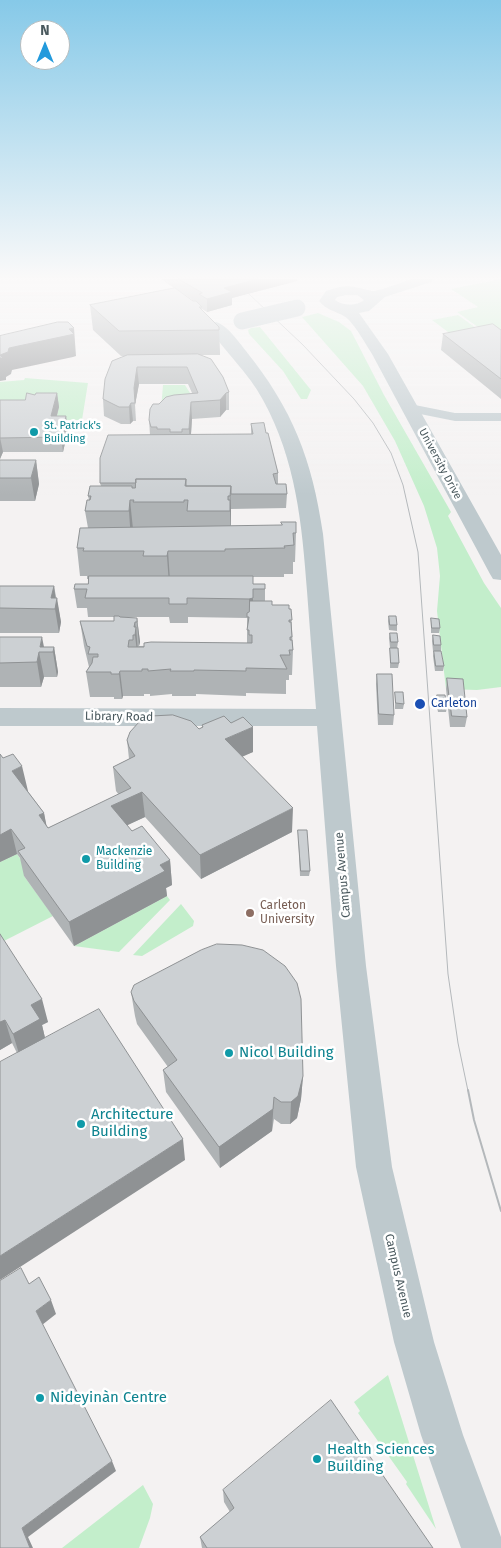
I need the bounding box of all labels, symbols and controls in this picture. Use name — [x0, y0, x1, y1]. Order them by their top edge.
north arrow — [20, 20, 70, 70]
text: N — [40, 22, 50, 39]
place label: St. Patrick's Building — [44, 419, 101, 445]
marker: St. Patrick's Building — [28, 426, 40, 438]
street label: University Drive — [416, 426, 464, 502]
marker: Carleton — [413, 697, 427, 711]
place label: Carleton — [431, 697, 477, 711]
street label: Library Road — [85, 709, 153, 725]
street label: Campus Avenue — [332, 831, 354, 919]
place label: Mackenzie Building — [96, 845, 152, 873]
marker: Mackenzie Building — [80, 853, 92, 865]
place label: Carleton University — [260, 899, 314, 927]
marker: Carleton University — [244, 907, 256, 919]
place label: Nicol Building — [239, 1044, 334, 1062]
marker: Nicol Building — [223, 1047, 235, 1059]
place label: Architecture Building — [91, 1106, 173, 1141]
marker: Architecture Building — [75, 1118, 87, 1130]
street label: Campus Avenue — [381, 1232, 415, 1320]
place label: Nideyinàn Centre — [50, 1389, 167, 1407]
marker: Nideyinàn Centre — [34, 1392, 46, 1404]
place label: Health Sciences Building — [327, 1441, 434, 1476]
marker: Health Sciences Building — [311, 1453, 323, 1465]

